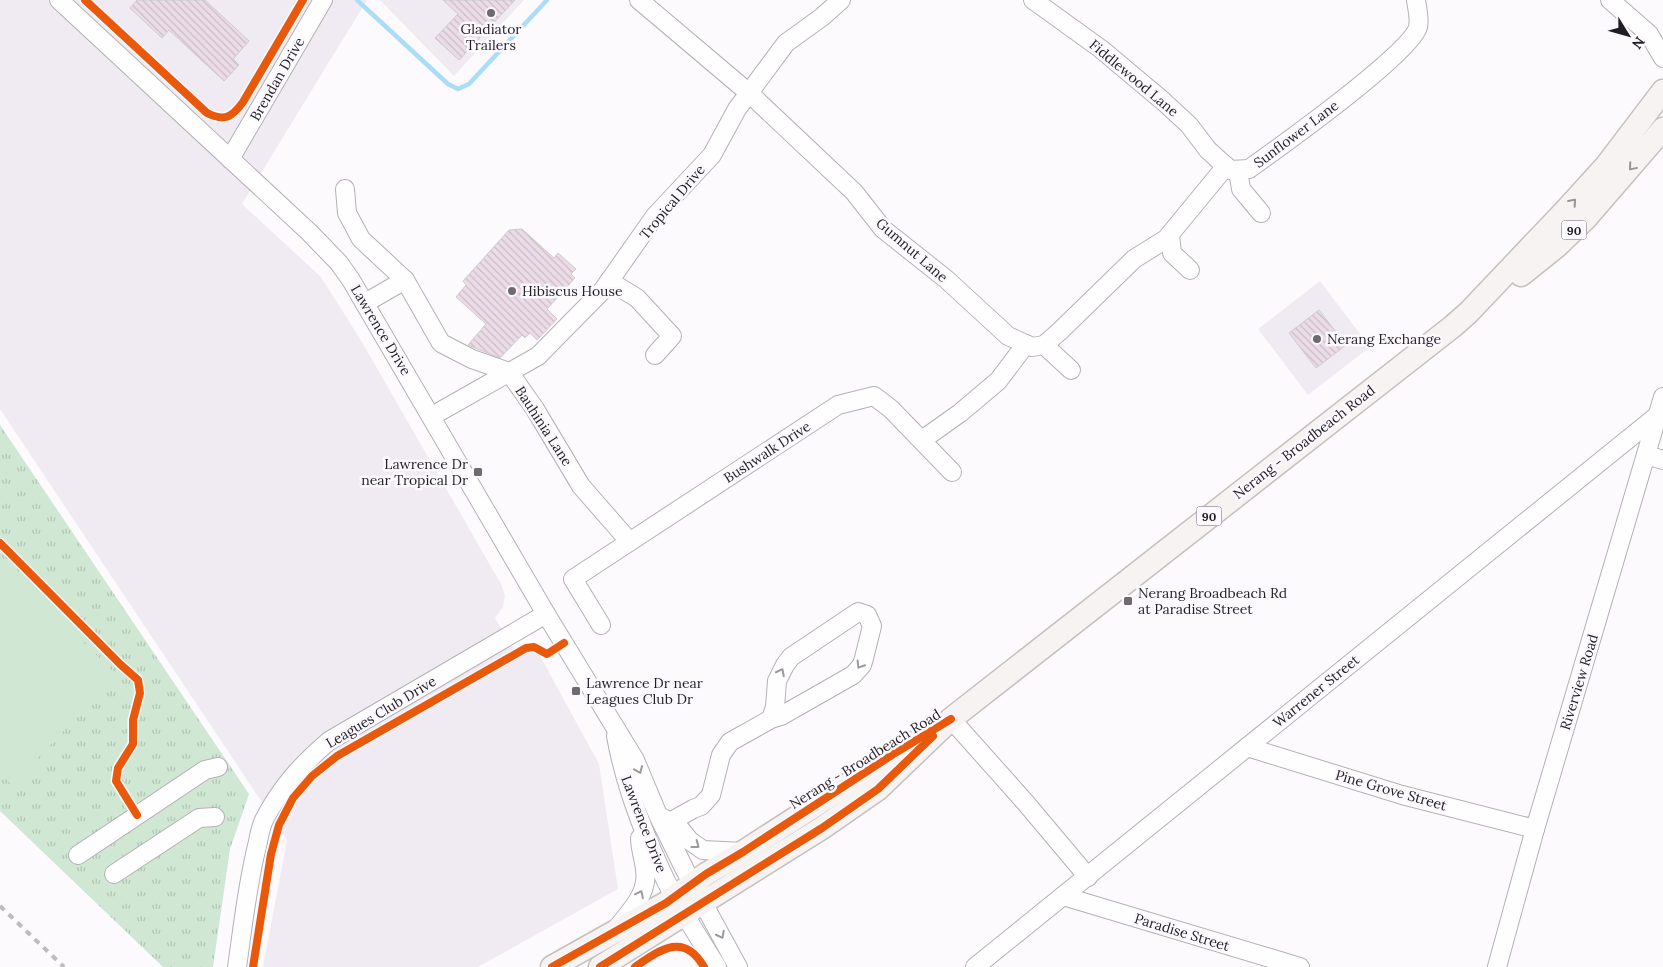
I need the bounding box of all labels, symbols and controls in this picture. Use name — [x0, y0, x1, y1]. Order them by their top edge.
marker: Gladiator Trailers — [485, 7, 497, 19]
north arrow — [1603, 10, 1653, 60]
place label: Gladiator Trailers — [461, 20, 521, 54]
text: N — [1628, 33, 1649, 53]
street label: Brendan Drive — [246, 34, 308, 124]
street label: Fiddlewood Lane — [1086, 35, 1183, 121]
street label: Sunflower Lane — [1250, 96, 1342, 172]
street label: Tropical Drive — [635, 161, 709, 243]
one-way arrow — [1628, 161, 1637, 170]
one-way arrow — [1567, 199, 1576, 208]
street label: Gumnut Lane — [872, 214, 952, 286]
road number: 90 — [1562, 220, 1586, 240]
street label: Lawrence Drive — [347, 282, 415, 379]
place label: Hibiscus House — [522, 282, 623, 300]
marker: Hibiscus House — [506, 285, 518, 297]
place label: Nerang Exchange — [1327, 330, 1442, 348]
marker: Nerang Exchange — [1311, 333, 1323, 345]
street label: Nerang - Broadbeach Road — [1229, 381, 1379, 503]
street label: Bauhinia Lane — [512, 383, 577, 470]
street label: Bushwalk Drive — [720, 417, 814, 487]
place label: Lawrence Dr near Tropical Dr — [361, 455, 468, 489]
marker: Lawrence Dr near Tropical Dr — [472, 466, 484, 478]
road number: 90 — [1196, 506, 1222, 526]
place label: Nerang Broadbeach Rd at Paradise Street — [1138, 584, 1287, 618]
marker: Nerang Broadbeach Rd at Paradise Street — [1122, 595, 1134, 607]
street label: Riverview Road — [1556, 632, 1602, 732]
street label: Warrener Street — [1269, 650, 1363, 731]
one-way arrow — [856, 659, 866, 668]
one-way arrow — [775, 668, 785, 677]
street label: Leagues Club Drive — [323, 672, 440, 752]
place label: Lawrence Dr near Leagues Club Dr — [586, 674, 703, 708]
marker: Lawrence Dr near Leagues Club Dr — [570, 685, 582, 697]
street label: Nerang - Broadbeach Road — [786, 705, 944, 813]
one-way arrow — [634, 766, 644, 774]
street label: Pine Grove Street — [1333, 766, 1449, 815]
street label: Lawrence Drive — [617, 773, 671, 875]
one-way arrow — [690, 839, 700, 848]
one-way arrow — [634, 891, 644, 900]
street label: Paradise Street — [1132, 909, 1232, 955]
one-way arrow — [715, 930, 725, 939]

